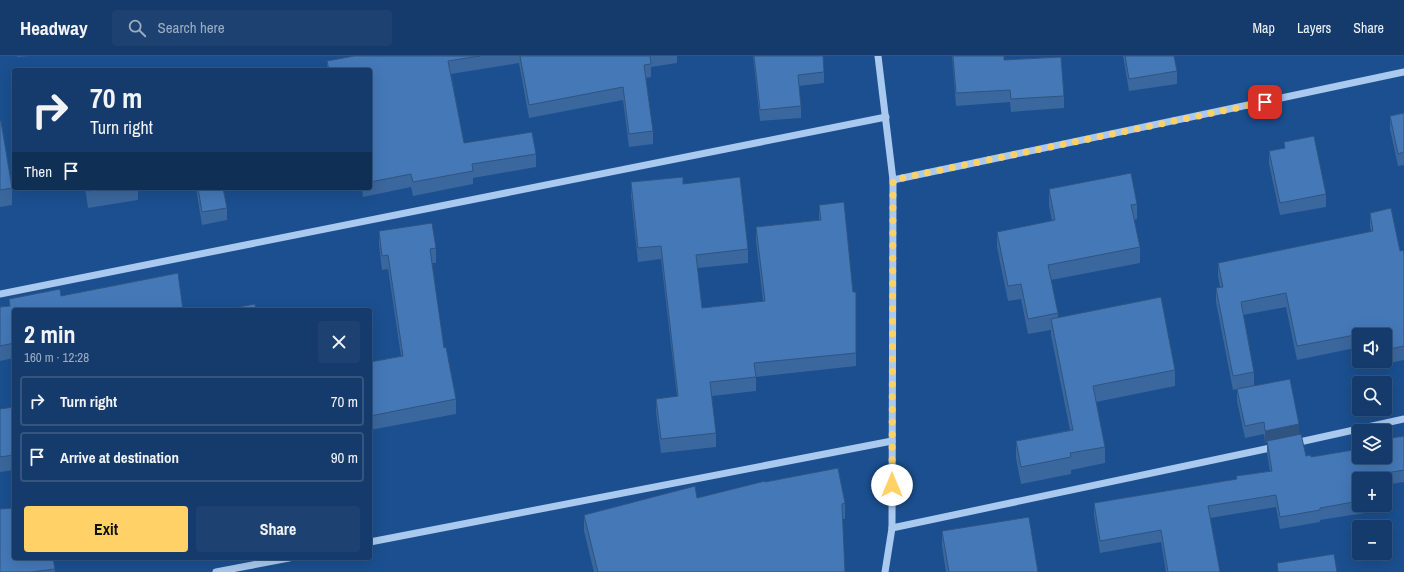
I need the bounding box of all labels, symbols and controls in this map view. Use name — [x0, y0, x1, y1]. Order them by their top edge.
search box — [112, 10, 392, 46]
text: Headway — [20, 15, 88, 41]
icon: search — [126, 17, 148, 39]
text: Search here — [158, 17, 225, 38]
text: Map — [1253, 19, 1275, 37]
text: Layers — [1297, 19, 1331, 37]
text: Share — [1353, 19, 1384, 37]
text: 70 m — [90, 79, 142, 117]
icon: right — [24, 84, 76, 136]
pin — [1248, 85, 1282, 119]
icon: arrive — [1254, 91, 1276, 113]
text: Turn right — [90, 115, 153, 140]
icon: arrive — [60, 160, 82, 182]
text: Then — [24, 161, 52, 182]
text: 2 min — [24, 318, 75, 350]
button: close — [318, 321, 360, 363]
map controls — [1352, 328, 1392, 560]
button: sound — [1352, 328, 1392, 368]
text: 160 m · 12:28 — [24, 349, 89, 366]
button: search — [1352, 376, 1392, 416]
icon: right — [26, 390, 48, 412]
text: Turn right — [60, 391, 117, 412]
text: 70 m — [331, 391, 358, 412]
button: layers — [1352, 424, 1392, 464]
icon: arrive — [26, 446, 48, 468]
text: Arrive at destination — [60, 447, 179, 468]
text: 90 m — [331, 447, 358, 468]
position arrow — [871, 464, 913, 506]
button: + — [1352, 472, 1392, 512]
button: Exit — [24, 506, 188, 552]
button: Share — [196, 506, 360, 552]
button: − — [1352, 520, 1392, 560]

